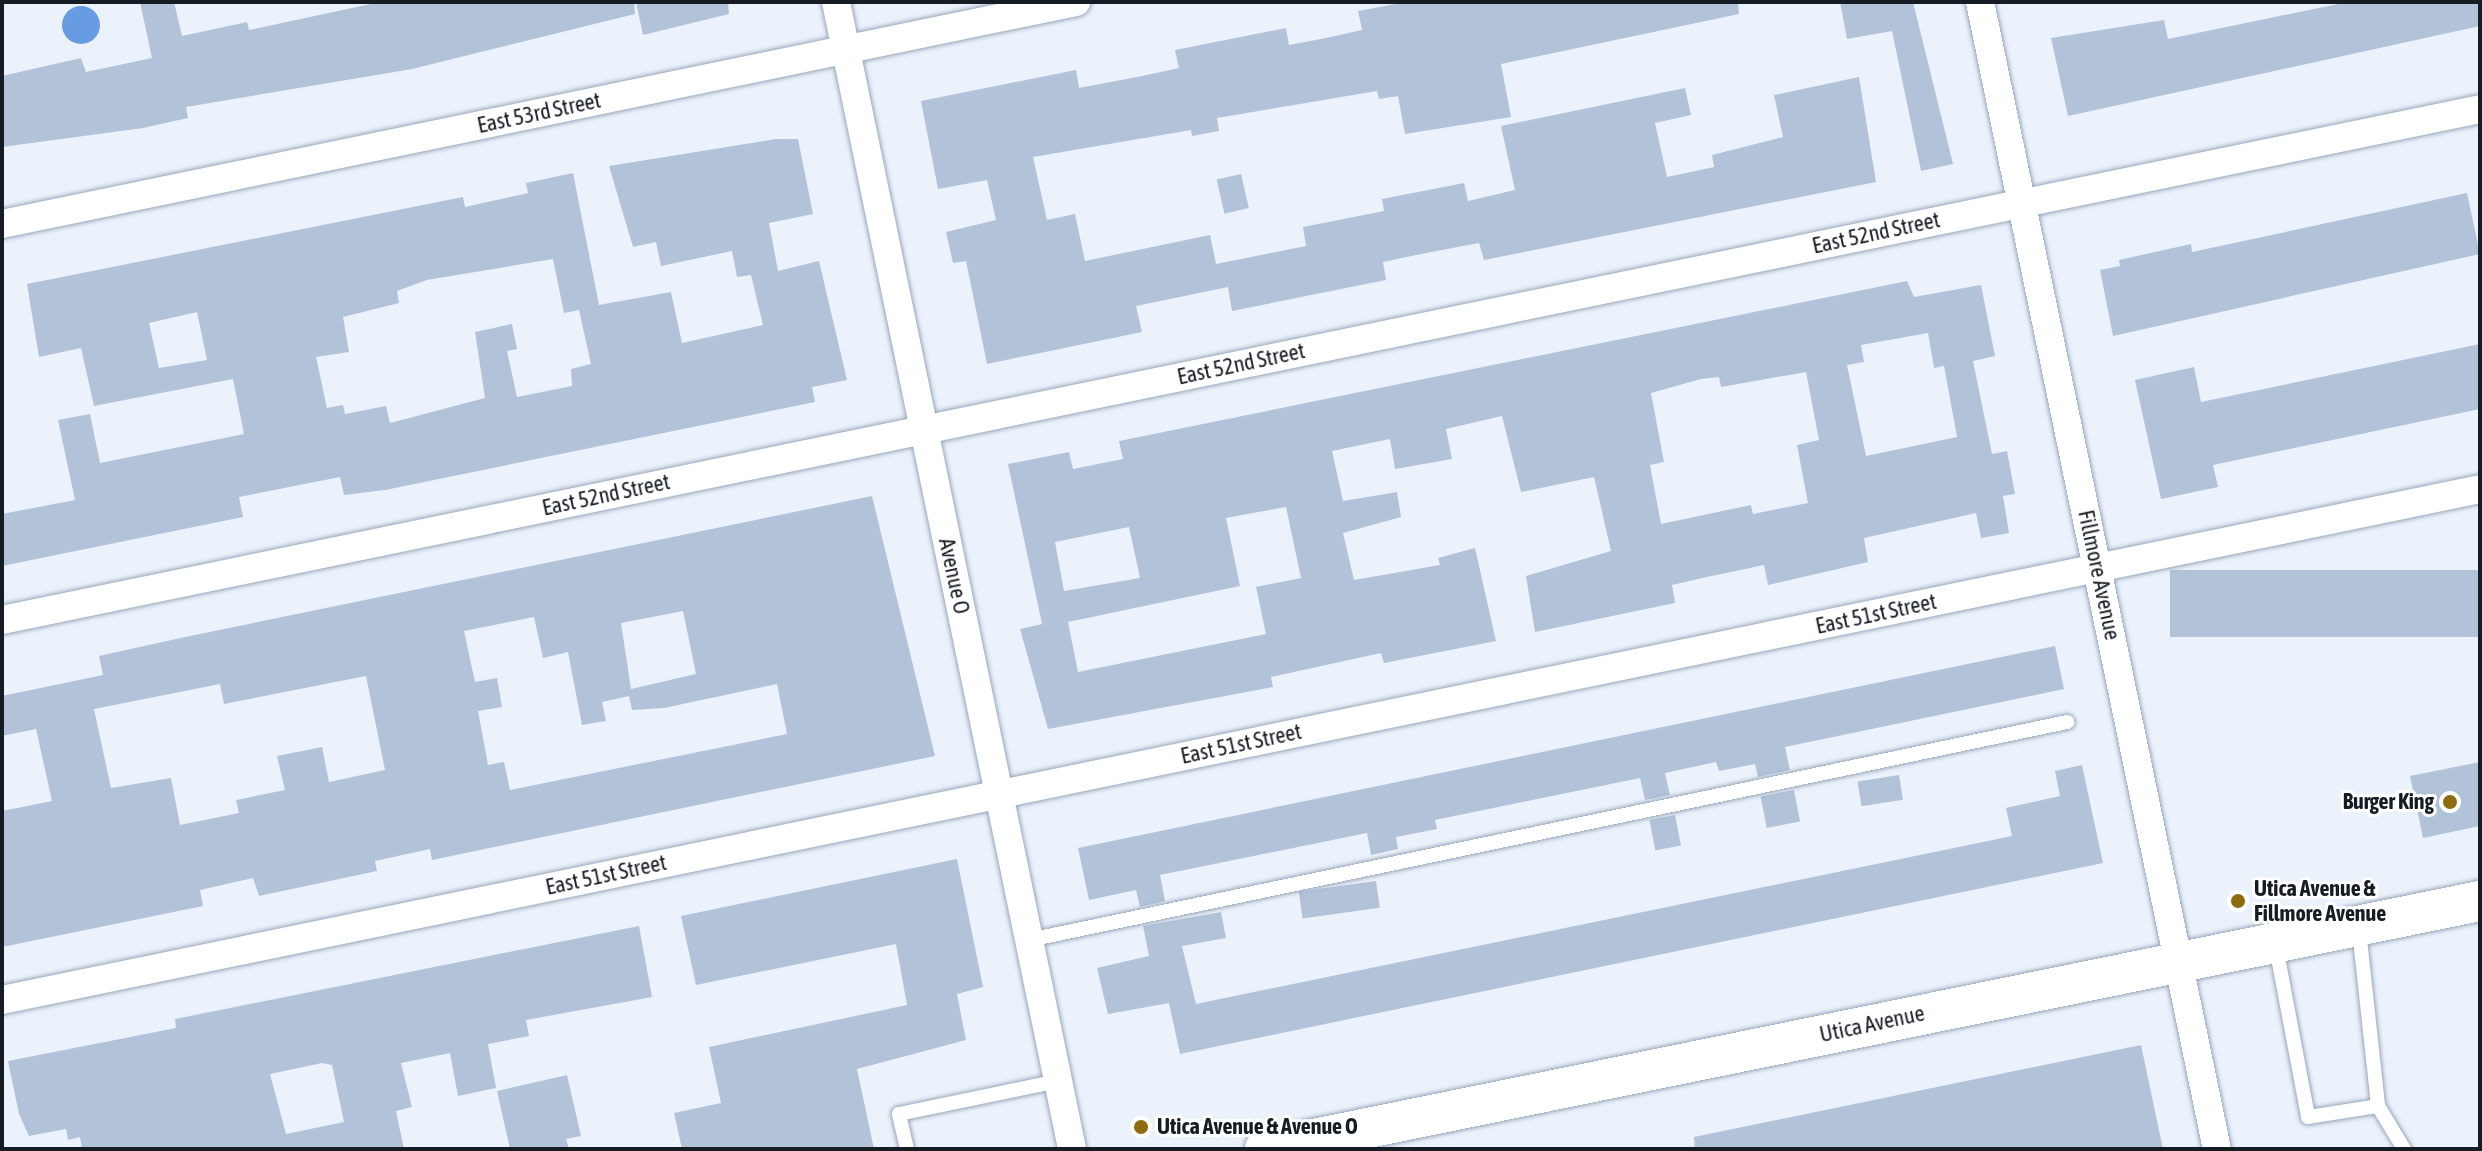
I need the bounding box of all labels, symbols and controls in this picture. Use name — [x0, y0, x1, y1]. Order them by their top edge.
street label: East 53rd Street — [475, 87, 603, 139]
street label: East 52nd Street — [1810, 207, 1942, 259]
street label: East 52nd Street — [1175, 338, 1307, 390]
street label: East 52nd Street — [540, 469, 672, 521]
street label: Fillmore Avenue — [2072, 508, 2126, 642]
street label: Avenue O — [933, 536, 975, 616]
street label: East 51st Street — [1813, 588, 1939, 640]
street label: East 51st Street — [1178, 718, 1304, 770]
place label: Burger King — [2343, 789, 2434, 815]
marker: Burger King — [2441, 793, 2459, 811]
street label: East 51st Street — [543, 849, 669, 901]
place label: Utica Avenue & Fillmore Avenue — [2254, 875, 2386, 926]
marker: Utica Avenue & Fillmore Avenue — [2229, 892, 2247, 910]
street label: Utica Avenue — [1817, 1000, 1927, 1048]
place label: Utica Avenue & Avenue O — [1157, 1114, 1358, 1140]
marker: Utica Avenue & Avenue O — [1132, 1118, 1150, 1136]

